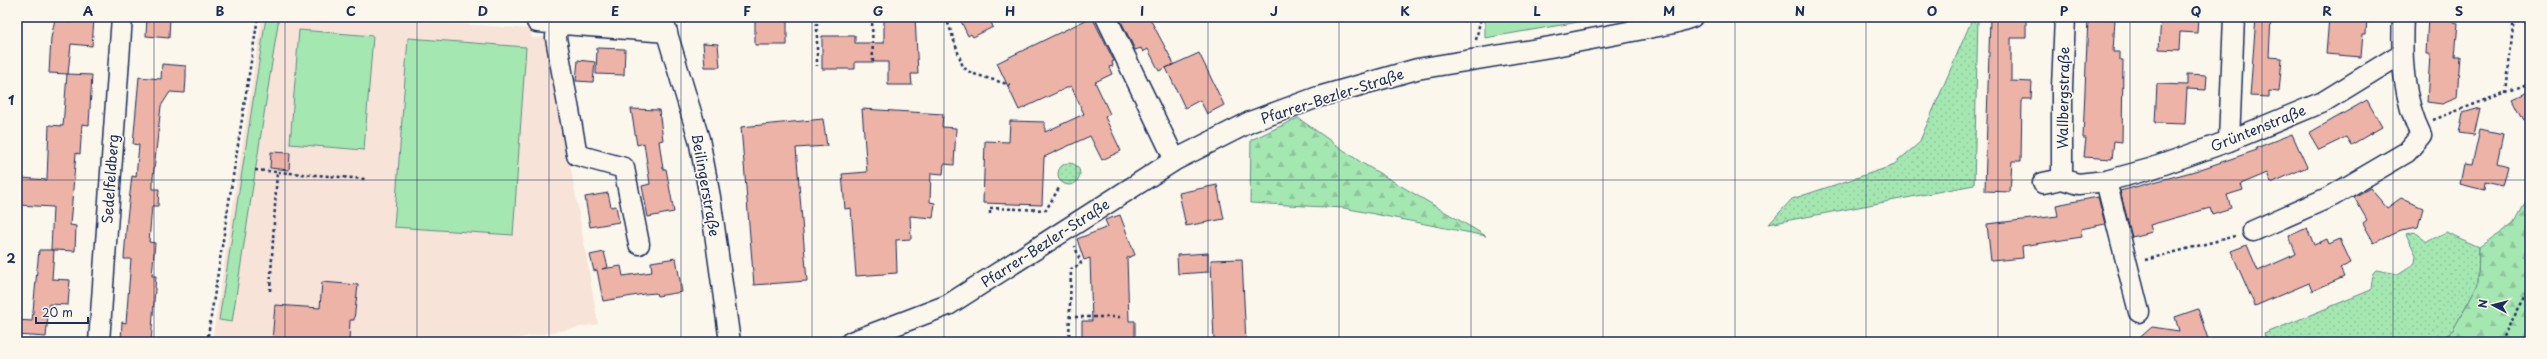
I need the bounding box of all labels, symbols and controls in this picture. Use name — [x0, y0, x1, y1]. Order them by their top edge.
text: A — [83, 1, 93, 20]
text: B — [216, 1, 225, 20]
text: C — [346, 1, 356, 20]
text: D — [478, 1, 488, 20]
text: E — [611, 1, 619, 20]
text: F — [743, 1, 751, 20]
text: G — [873, 1, 883, 20]
text: H — [1005, 1, 1015, 20]
text: I — [1140, 1, 1144, 20]
text: J — [1270, 1, 1278, 20]
text: K — [1400, 1, 1410, 20]
text: L — [1533, 1, 1541, 20]
text: M — [1663, 1, 1675, 20]
text: N — [1795, 1, 1805, 20]
text: O — [1927, 1, 1937, 20]
text: P — [2060, 1, 2069, 20]
text: Q — [2191, 1, 2201, 20]
text: R — [2322, 1, 2332, 20]
text: S — [2455, 1, 2463, 20]
street label: Wallbergstraße — [2052, 47, 2074, 149]
street label: Pfarrer-Bezler-Straße — [1258, 63, 1406, 129]
text: 1 — [8, 90, 14, 109]
street label: Grüntenstraße — [2207, 99, 2309, 157]
street label: Beilingerstraße — [687, 132, 725, 238]
street label: Sedelfeldberg — [96, 134, 124, 224]
street label: Pfarrer-Bezler-Straße — [977, 194, 1113, 292]
text: 2 — [6, 248, 16, 267]
north arrow — [2473, 285, 2513, 325]
text: N — [2474, 298, 2492, 309]
scale bar — [36, 299, 88, 325]
text: 20 m — [42, 303, 73, 321]

